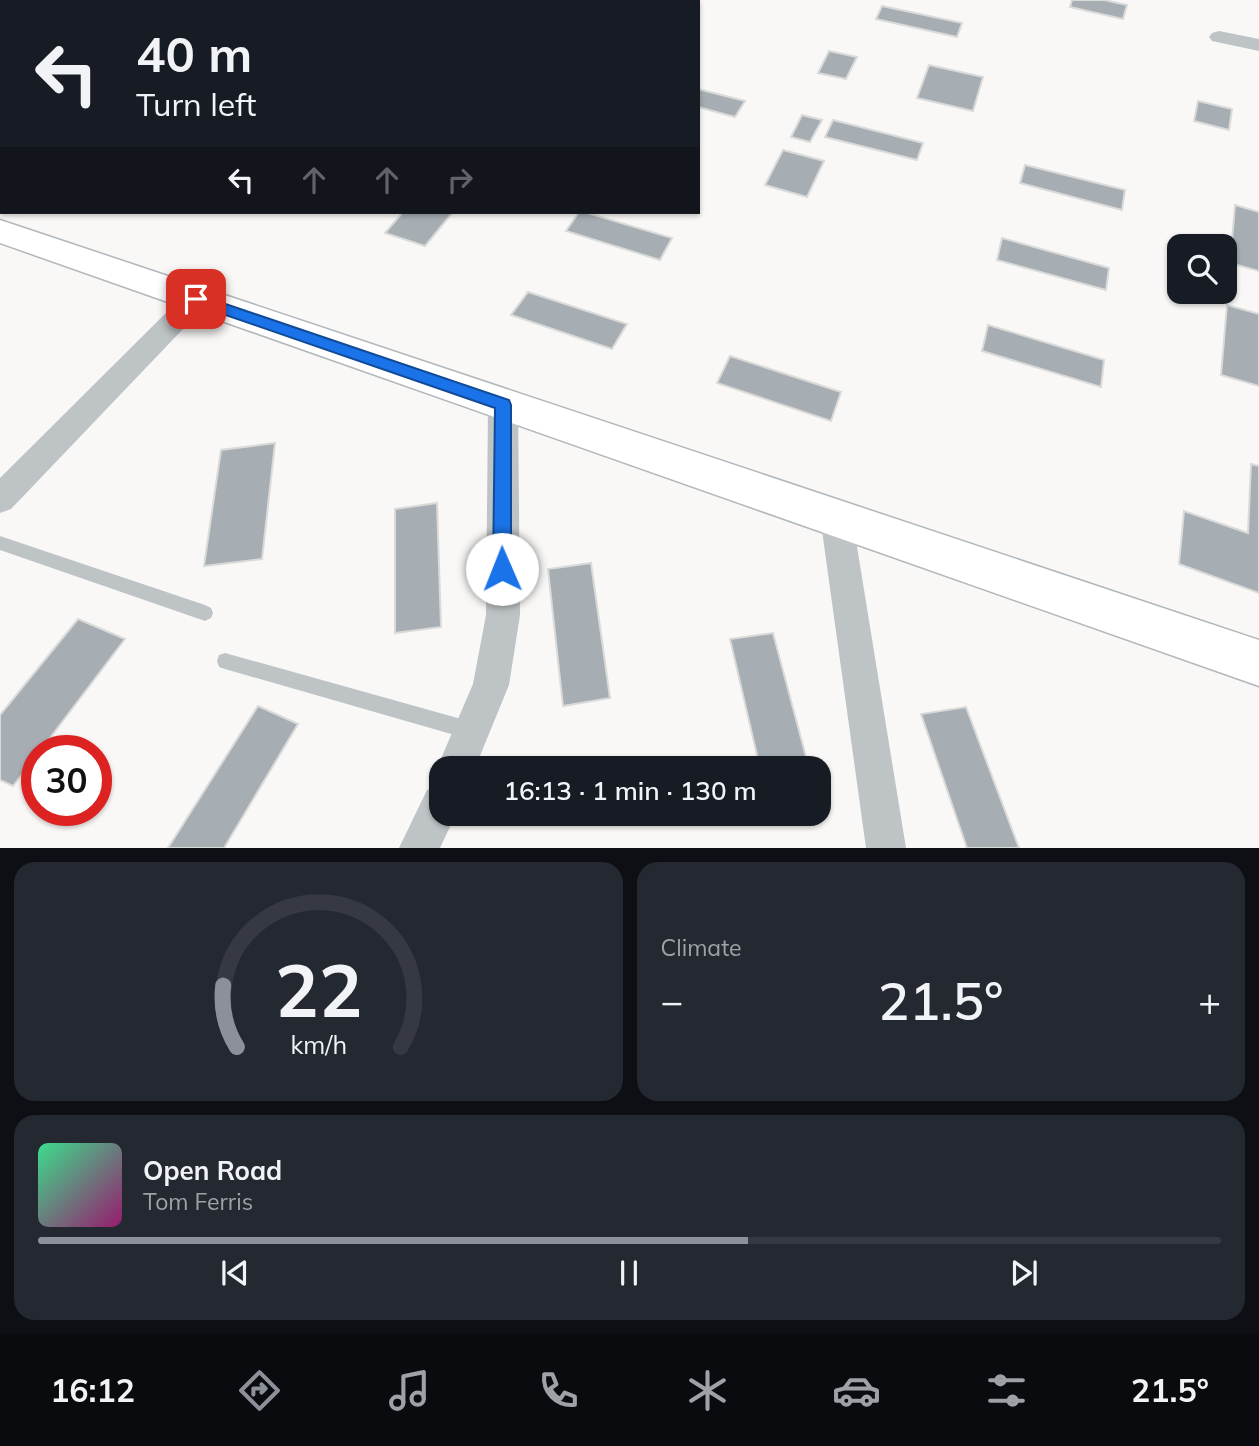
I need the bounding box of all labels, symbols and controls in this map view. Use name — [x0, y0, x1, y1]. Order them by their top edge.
text: 40 m — [136, 23, 252, 84]
icon: left — [21, 28, 112, 119]
text: Turn left — [136, 84, 256, 124]
icon: left — [222, 161, 260, 199]
icon: ahead — [295, 161, 333, 199]
icon: ahead — [368, 161, 406, 199]
icon: right — [441, 161, 479, 199]
map controls — [1167, 234, 1237, 304]
button: search — [1167, 234, 1237, 304]
pin — [166, 269, 226, 329]
icon: arrive — [177, 280, 215, 318]
position arrow — [465, 532, 539, 606]
speed limit sign: 30 — [21, 735, 112, 826]
text: 16:13 · 1 min · 130 m — [503, 774, 757, 807]
text: Climate — [661, 933, 742, 962]
text: 22 — [275, 945, 362, 1036]
text: 21.5° — [878, 968, 1003, 1033]
text: − — [661, 977, 683, 1025]
text: + — [1198, 977, 1221, 1025]
text: km/h — [290, 1029, 347, 1060]
text: Open Road — [143, 1154, 282, 1187]
text: Tom Ferris — [143, 1187, 253, 1216]
icon: previous — [216, 1254, 254, 1292]
icon: pause — [610, 1254, 648, 1292]
icon: next — [1005, 1254, 1043, 1292]
icon: directions — [235, 1366, 284, 1415]
icon: music — [385, 1366, 434, 1415]
icon: phone — [534, 1366, 583, 1415]
icon: climate — [683, 1366, 732, 1415]
icon: car — [832, 1366, 881, 1415]
icon: filters — [982, 1366, 1031, 1415]
text: 16:12 — [50, 1370, 135, 1410]
text: 21.5° — [1131, 1370, 1209, 1410]

